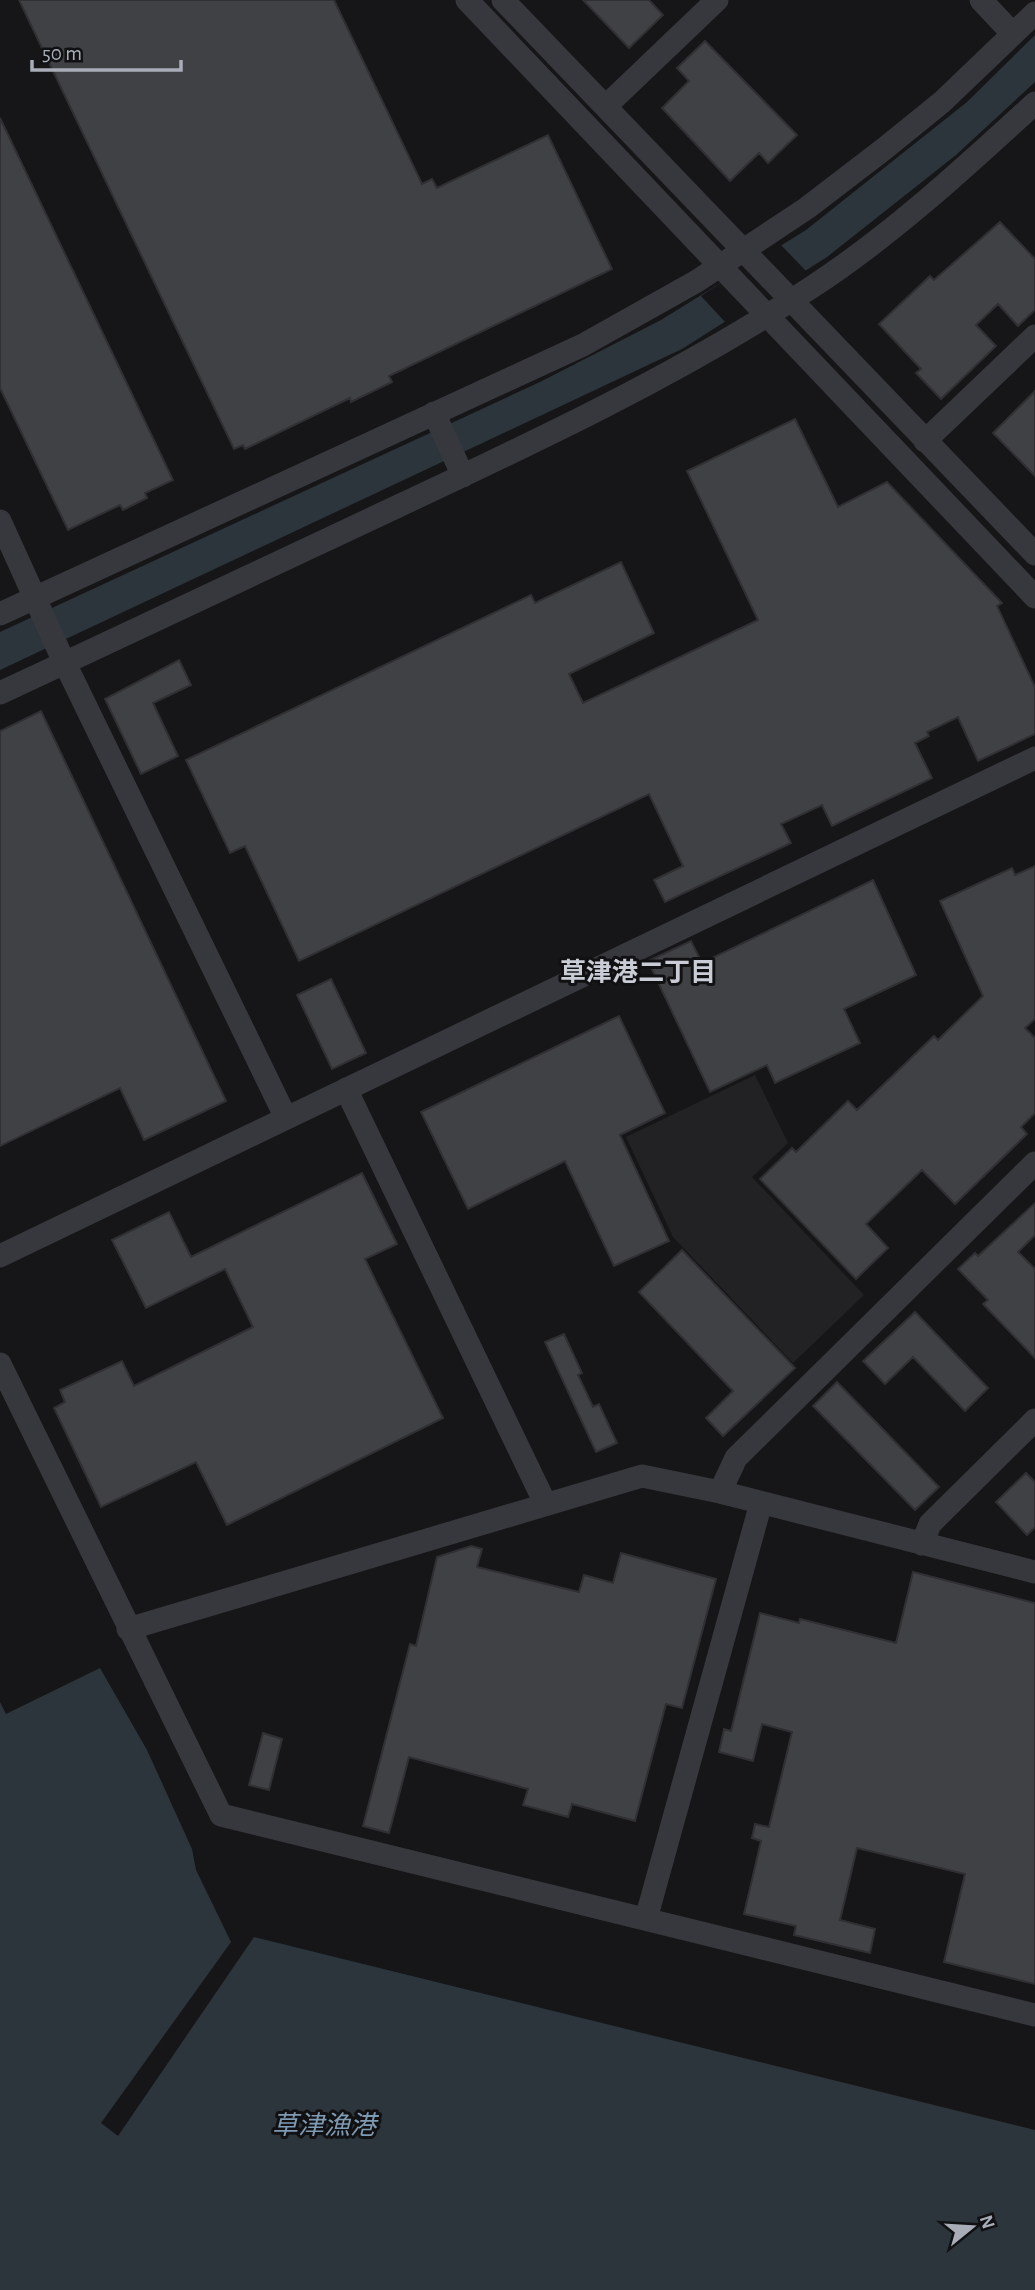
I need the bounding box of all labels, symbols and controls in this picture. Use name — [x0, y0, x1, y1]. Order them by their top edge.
scale bar — [32, 28, 180, 72]
text: 50 m — [42, 43, 82, 64]
district label: 草津港二丁目 — [560, 958, 716, 986]
water label: 草津漁港 — [272, 2112, 380, 2139]
north arrow — [937, 2192, 1007, 2262]
text: N — [976, 2213, 998, 2231]

